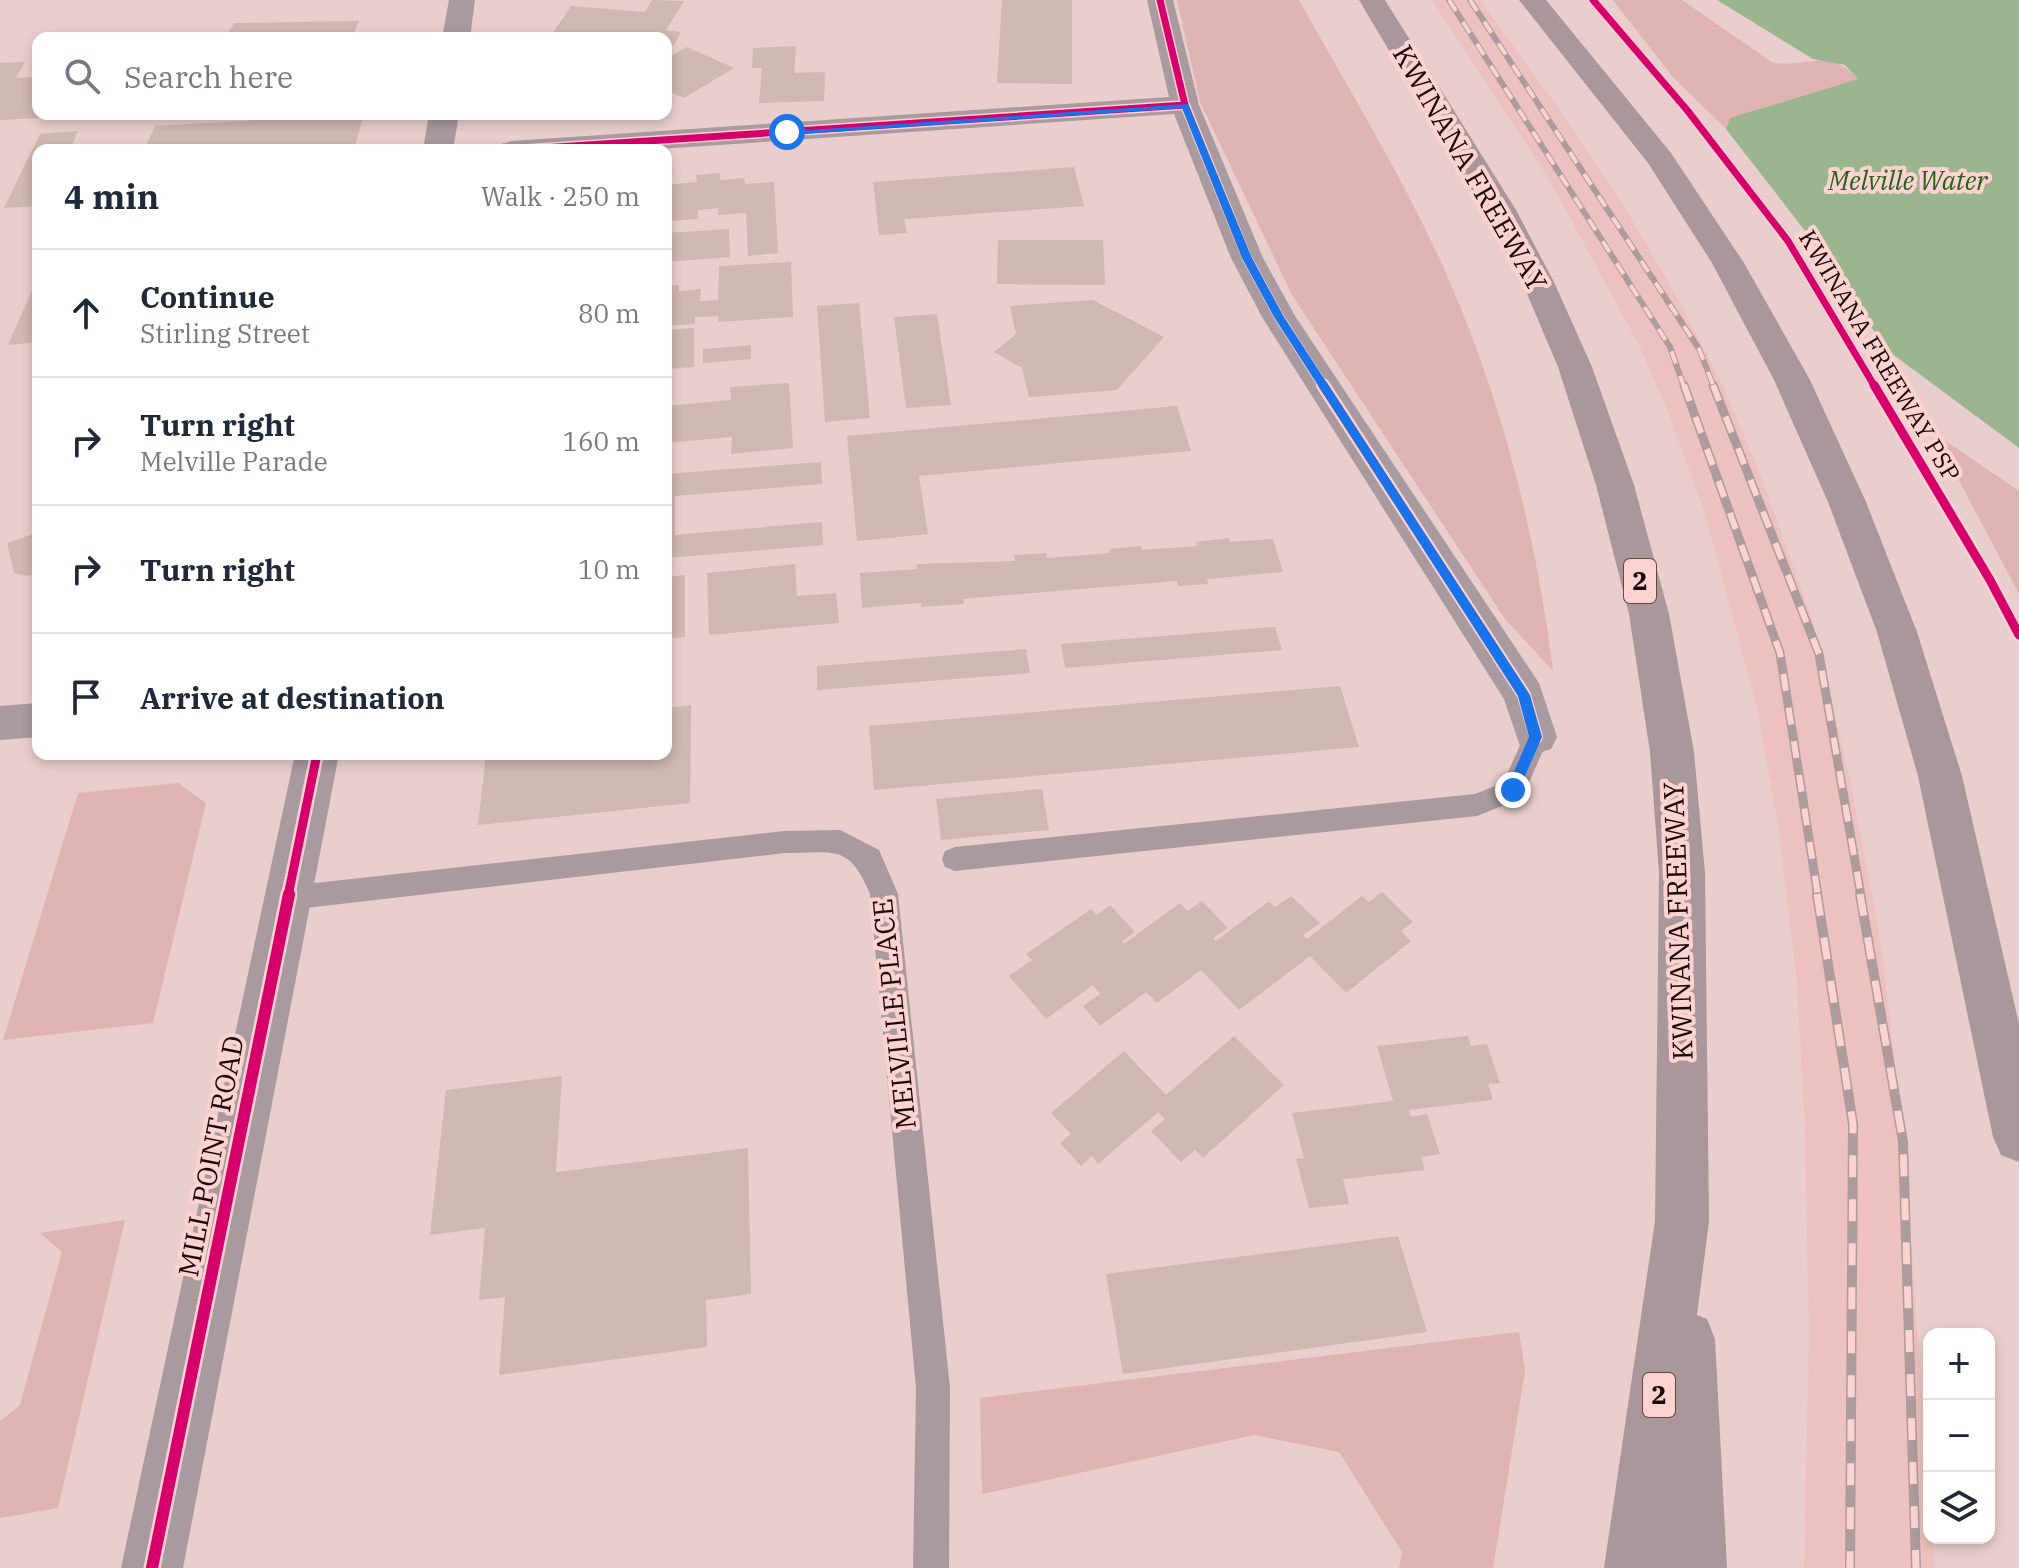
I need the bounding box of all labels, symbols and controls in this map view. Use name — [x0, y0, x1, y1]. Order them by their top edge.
search box — [32, 32, 672, 120]
street label: KWINANA FREEWAY — [1385, 38, 1556, 298]
icon: search — [60, 54, 104, 98]
text: Search here — [124, 57, 293, 96]
route start — [769, 114, 805, 150]
water label: Melville Water — [1827, 163, 1988, 197]
text: 4 min — [64, 174, 159, 218]
text: Walk · 250 m — [481, 179, 640, 213]
street label: KWINANA FREEWAY PSP — [1792, 224, 1968, 487]
text: Continue — [140, 277, 275, 316]
icon: ahead — [64, 291, 108, 335]
text: 80 m — [578, 296, 640, 330]
text: Stirling Street — [140, 316, 310, 350]
text: Turn right — [140, 405, 295, 444]
icon: right — [64, 419, 108, 463]
text: 160 m — [562, 424, 640, 458]
text: Melville Parade — [140, 444, 328, 478]
icon: right — [64, 547, 108, 591]
text: Turn right — [140, 550, 295, 589]
text: 10 m — [578, 552, 640, 586]
road number: 2 — [1624, 559, 1656, 603]
icon: arrive — [64, 675, 108, 719]
text: Arrive at destination — [140, 678, 445, 717]
route end — [1495, 772, 1531, 808]
street label: KWINANA FREEWAY — [1654, 781, 1701, 1061]
street label: MELVILLE PLACE — [863, 897, 924, 1131]
street label: MILL POINT ROAD — [169, 1032, 252, 1279]
map controls — [1923, 1328, 1995, 1544]
button: + — [1923, 1328, 1995, 1400]
road number: 2 — [1643, 1373, 1675, 1417]
button: − — [1923, 1400, 1995, 1472]
button: layers — [1923, 1472, 1995, 1544]

